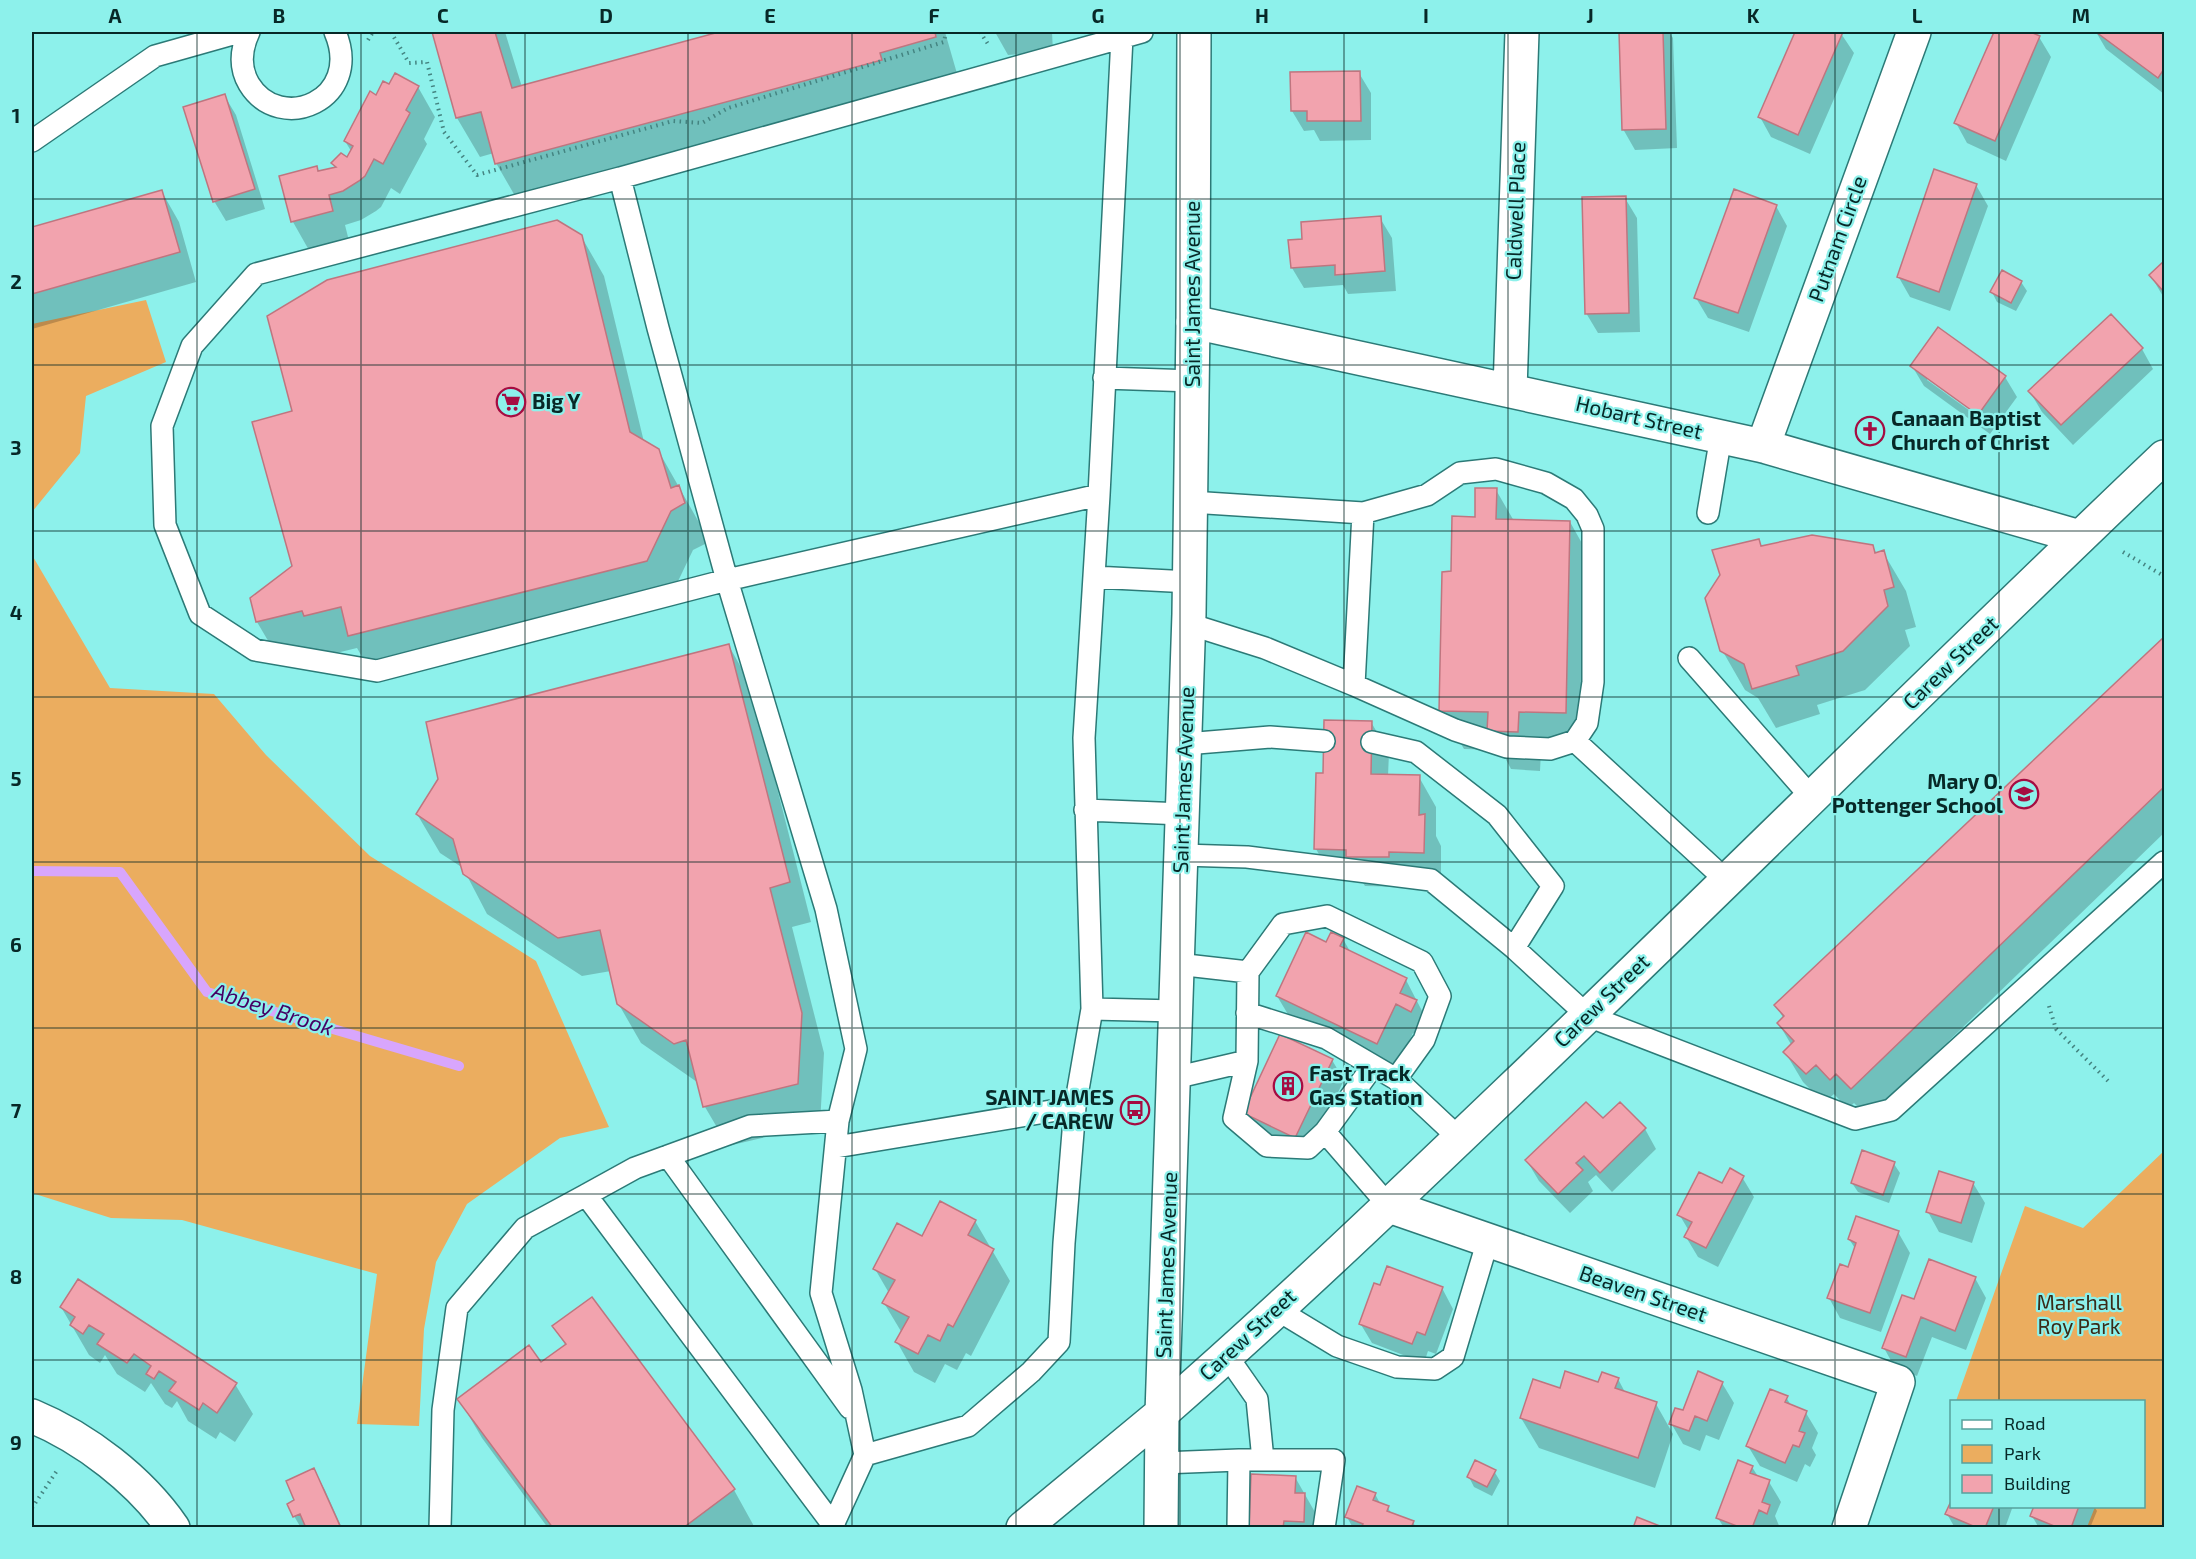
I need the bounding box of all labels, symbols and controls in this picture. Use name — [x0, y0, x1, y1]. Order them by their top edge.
text: A — [108, 3, 122, 27]
text: B — [273, 3, 285, 27]
text: C — [437, 3, 449, 27]
text: D — [599, 3, 613, 27]
text: E — [764, 3, 776, 27]
text: F — [928, 3, 940, 27]
text: G — [1092, 3, 1104, 27]
text: H — [1255, 3, 1269, 27]
text: I — [1423, 3, 1429, 27]
text: J — [1586, 3, 1594, 27]
text: K — [1747, 3, 1760, 27]
text: L — [1912, 3, 1923, 27]
text: M — [2072, 3, 2090, 27]
text: 1 — [12, 103, 20, 127]
street label: Caldwell Place — [1500, 141, 1529, 281]
street label: Putnam Circle — [1802, 172, 1871, 305]
street label: Saint James Avenue — [1179, 201, 1204, 387]
text: 2 — [10, 269, 22, 293]
supermarket icon: Big Y — [495, 386, 527, 418]
place label: Big Y — [532, 388, 580, 413]
street label: Hobart Street — [1574, 390, 1705, 443]
place label: Canaan Baptist Church of Christ — [1891, 405, 2050, 454]
church icon: Canaan Baptist Church of Christ — [1854, 415, 1886, 447]
text: 3 — [10, 435, 22, 459]
text: 4 — [10, 600, 23, 624]
street label: Carew Street — [1897, 610, 2003, 714]
street label: Saint James Avenue — [1167, 686, 1198, 874]
text: 5 — [10, 766, 22, 790]
place label: Mary O. Pottenger School — [1832, 768, 2003, 817]
school or university icon: Mary O. Pottenger School — [2008, 778, 2040, 810]
text: 6 — [10, 932, 22, 956]
street label: Carew Street — [1548, 948, 1654, 1052]
water label: Abbey Brook — [208, 976, 337, 1041]
place label: Fast Track Gas Station — [1309, 1060, 1423, 1109]
building icon: Fast Track Gas Station — [1272, 1070, 1304, 1102]
place label: SAINT JAMES / CAREW — [985, 1084, 1114, 1133]
bus stop icon: SAINT JAMES / CAREW — [1119, 1094, 1151, 1126]
text: 7 — [11, 1098, 22, 1122]
street label: Saint James Avenue — [1150, 1171, 1181, 1359]
street label: Beaven Street — [1576, 1259, 1711, 1326]
text: 8 — [10, 1264, 22, 1288]
street label: Carew Street — [1194, 1283, 1300, 1385]
park label: Marshall Roy Park — [2036, 1289, 2122, 1338]
legend — [1950, 1400, 2145, 1508]
text: Road — [2004, 1412, 2045, 1434]
text: 9 — [10, 1430, 22, 1454]
text: Park — [2004, 1442, 2041, 1464]
text: Building — [2004, 1472, 2071, 1494]

